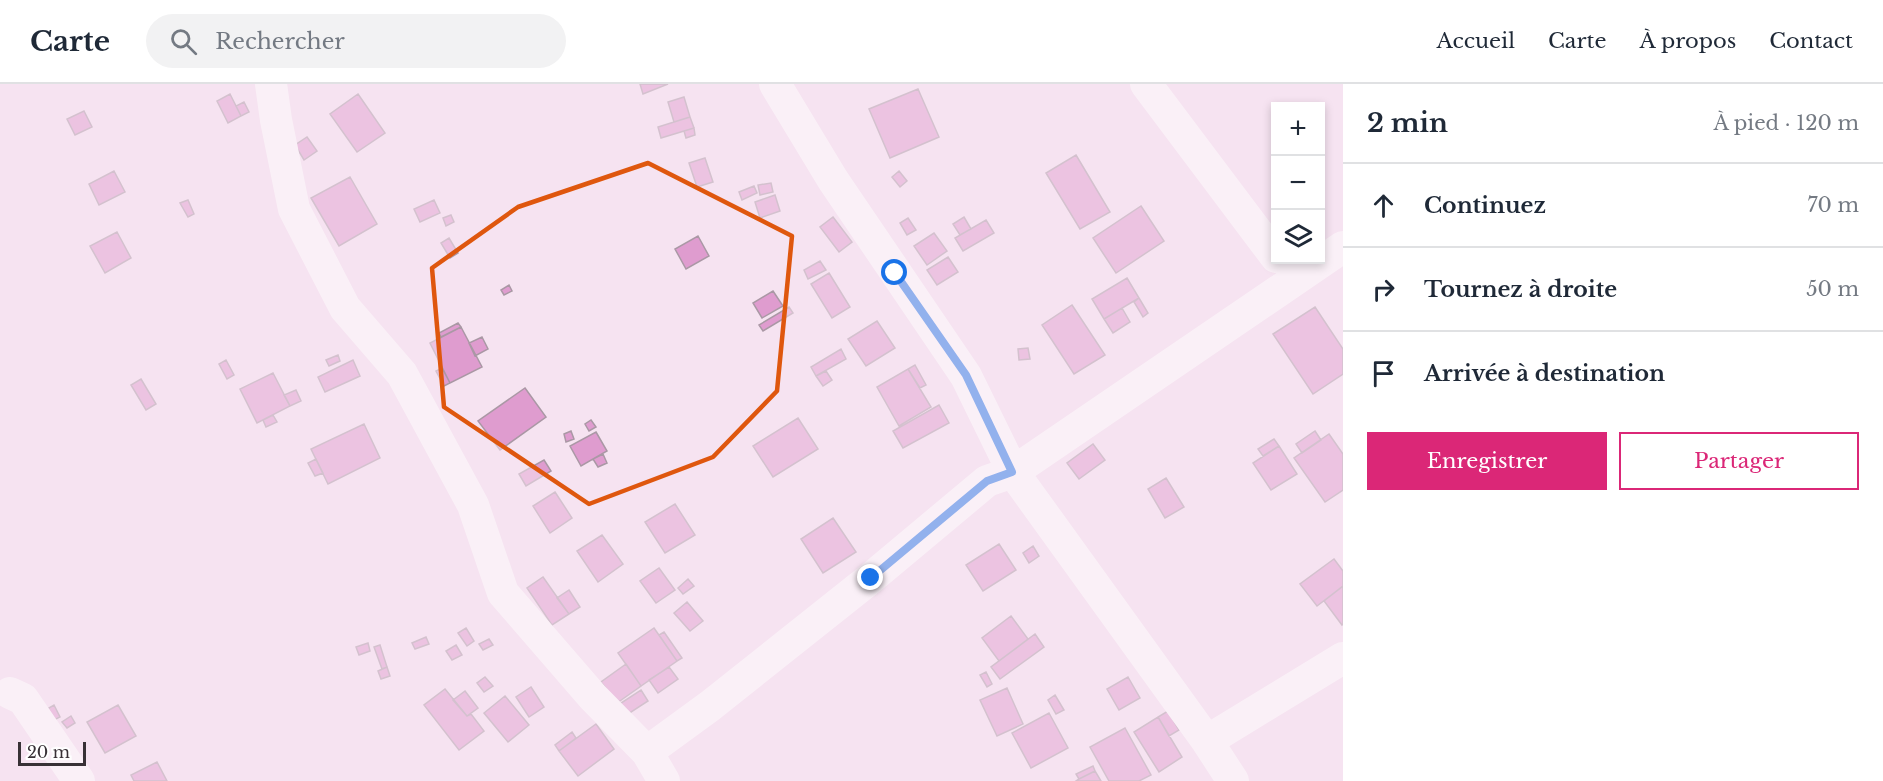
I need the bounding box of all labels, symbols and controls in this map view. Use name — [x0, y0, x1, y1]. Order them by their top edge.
search box — [146, 14, 566, 68]
text: Carte — [30, 24, 110, 59]
icon: search — [167, 25, 200, 58]
text: Rechercher — [215, 28, 345, 55]
text: Accueil — [1437, 28, 1515, 54]
text: Carte — [1548, 28, 1607, 54]
text: À propos — [1640, 28, 1736, 54]
text: Contact — [1769, 28, 1853, 54]
map controls — [1271, 102, 1325, 264]
button: + — [1271, 102, 1325, 156]
text: 2 min — [1367, 107, 1448, 139]
text: À pied · 120 m — [1713, 111, 1859, 135]
button: − — [1271, 156, 1325, 210]
icon: ahead — [1367, 189, 1400, 222]
text: Continuez — [1424, 192, 1546, 219]
text: 70 m — [1807, 193, 1859, 217]
button: layers — [1271, 210, 1325, 264]
route start — [881, 259, 907, 285]
icon: right — [1367, 273, 1400, 306]
text: Tournez à droite — [1424, 276, 1617, 303]
text: 50 m — [1806, 277, 1859, 301]
icon: arrive — [1367, 357, 1400, 390]
text: Arrivée à destination — [1424, 360, 1665, 387]
button: Enregistrer — [1367, 432, 1607, 490]
button: Partager — [1619, 432, 1859, 490]
route end — [857, 564, 883, 590]
scale bar — [18, 739, 86, 766]
text: 20 m — [27, 742, 70, 762]

